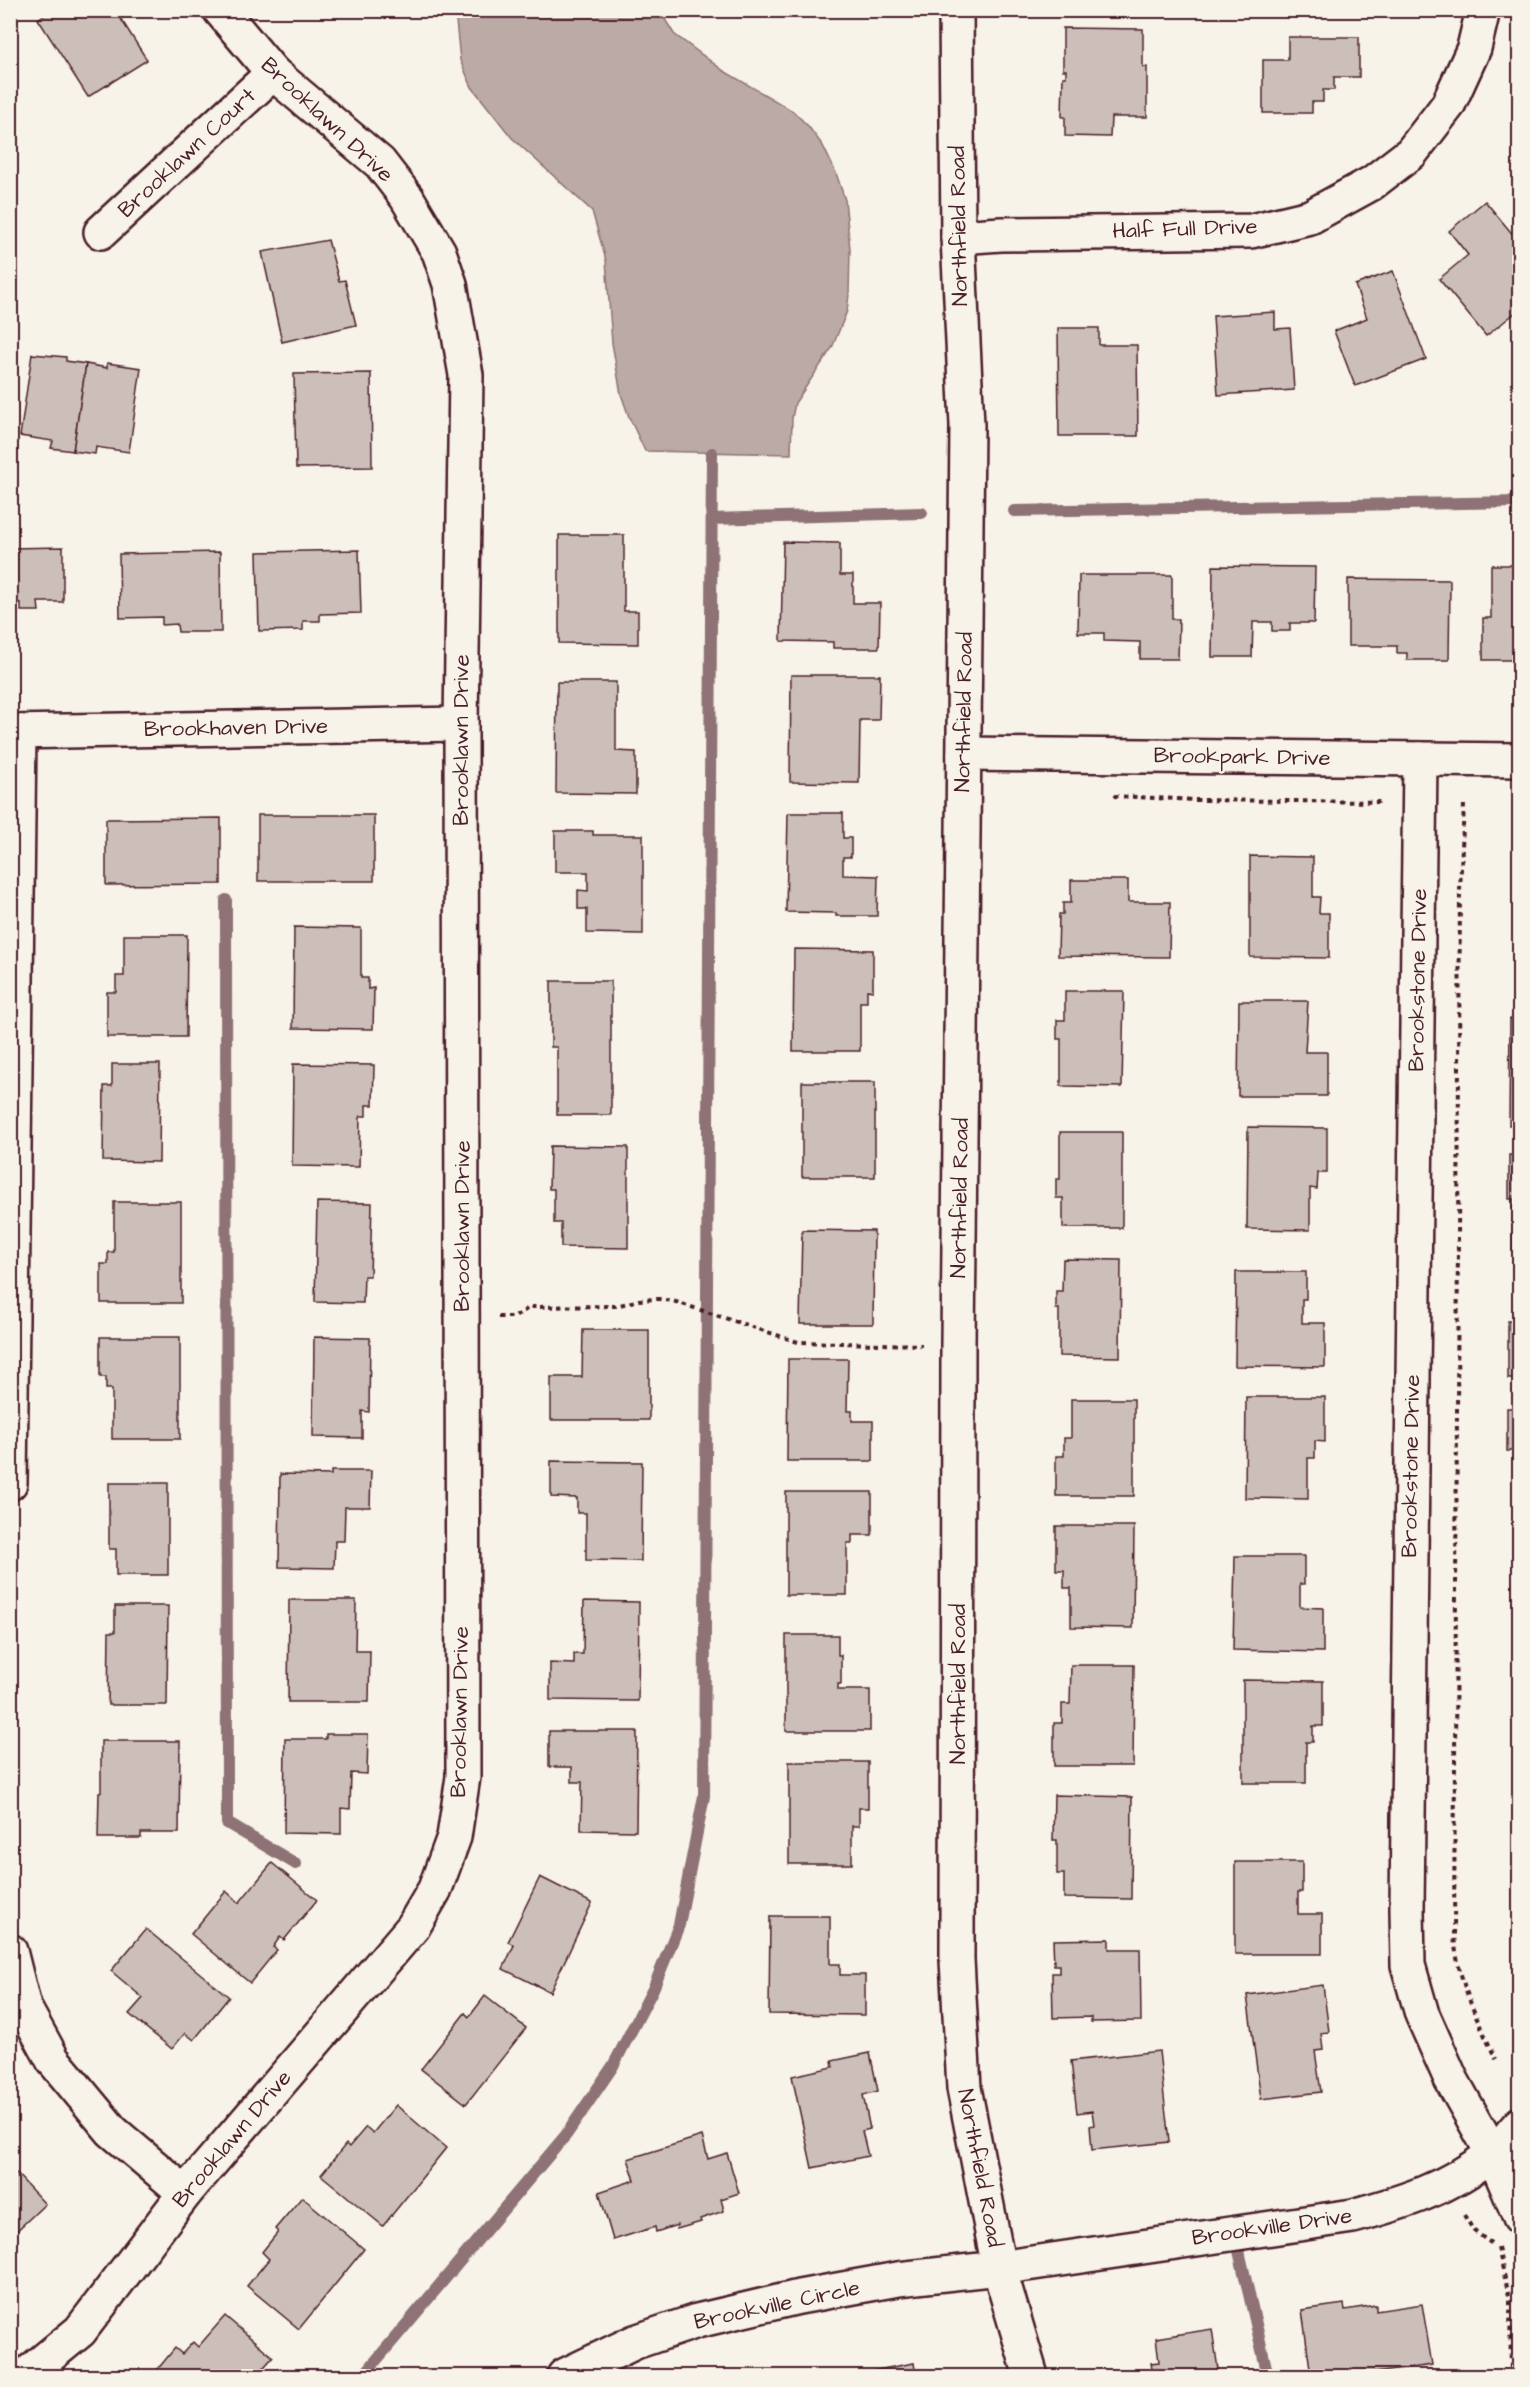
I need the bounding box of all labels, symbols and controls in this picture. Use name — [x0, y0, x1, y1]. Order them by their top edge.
street label: Brooklawn Drive — [254, 50, 400, 190]
street label: Brooklawn Court — [111, 81, 263, 225]
street label: Northfield Road — [942, 146, 976, 306]
street label: Half Full Drive — [1112, 211, 1258, 247]
street label: Northfield Road — [947, 632, 981, 792]
street label: Brooklawn Drive — [446, 654, 477, 826]
street label: Brookhaven Drive — [144, 711, 328, 745]
street label: Brookpark Drive — [1153, 740, 1331, 774]
street label: Brookstone Drive — [1401, 888, 1435, 1072]
street label: Northfield Road — [943, 1118, 977, 1278]
street label: Brooklawn Drive — [447, 1140, 478, 1312]
street label: Brookstone Drive — [1394, 1374, 1428, 1558]
street label: Northfield Road — [943, 1604, 974, 1764]
street label: Brooklawn Drive — [443, 1626, 477, 1798]
street label: Brooklawn Drive — [165, 2063, 299, 2215]
street label: Northfield Road — [949, 2086, 1011, 2250]
street label: Brookville Drive — [1190, 2200, 1354, 2254]
street label: Brookville Circle — [691, 2272, 863, 2338]

